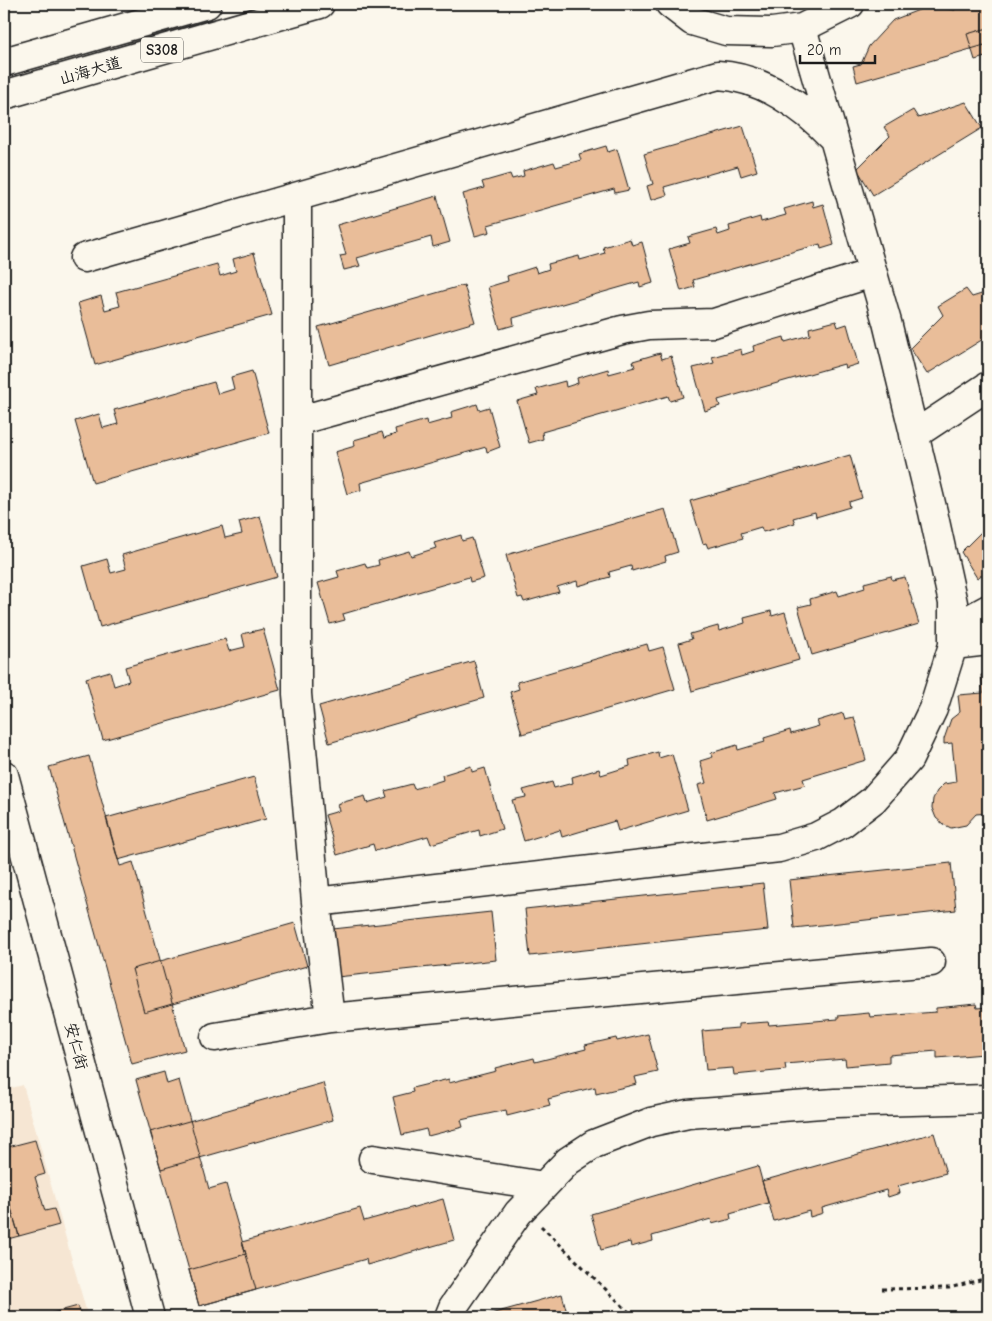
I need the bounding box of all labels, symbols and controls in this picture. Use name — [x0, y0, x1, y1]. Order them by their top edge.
scale bar — [800, 32, 874, 64]
road number: S308 — [141, 38, 183, 62]
text: 20 m — [807, 41, 841, 59]
street label: 山海大道 — [57, 53, 124, 88]
street label: 安仁街 — [61, 1021, 91, 1072]

